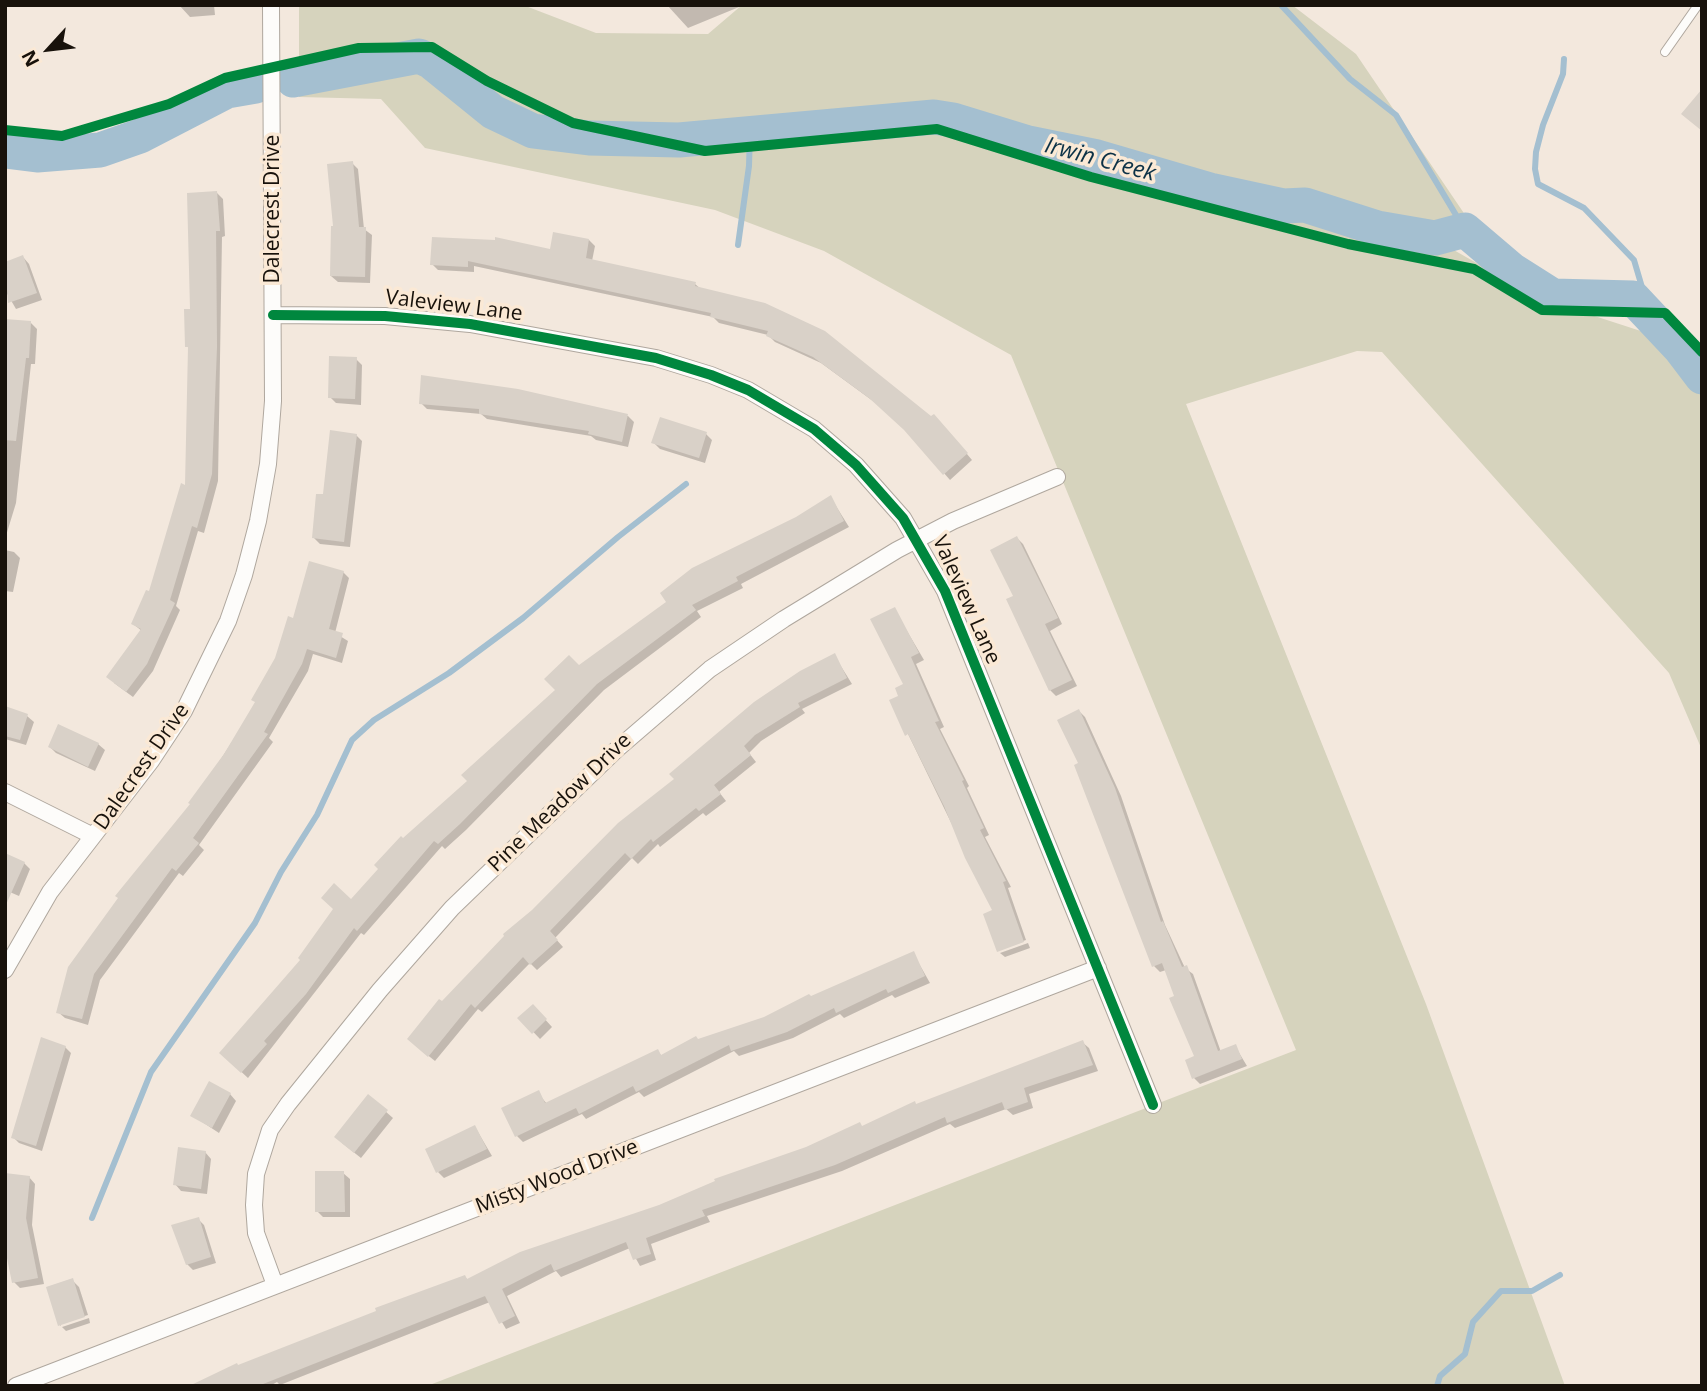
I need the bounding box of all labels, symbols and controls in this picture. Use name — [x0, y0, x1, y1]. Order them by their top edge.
north arrow — [14, 14, 84, 84]
text: N — [15, 46, 45, 71]
water label: Irwin Creek — [1042, 132, 1158, 188]
street label: Dalecrest Drive — [260, 135, 286, 283]
street label: Valeview Lane — [384, 285, 524, 327]
street label: Valeview Lane — [926, 532, 1006, 668]
street label: Dalecrest Drive — [89, 699, 195, 835]
street label: Pine Meadow Drive — [483, 728, 637, 878]
street label: Misty Wood Drive — [472, 1134, 642, 1220]

